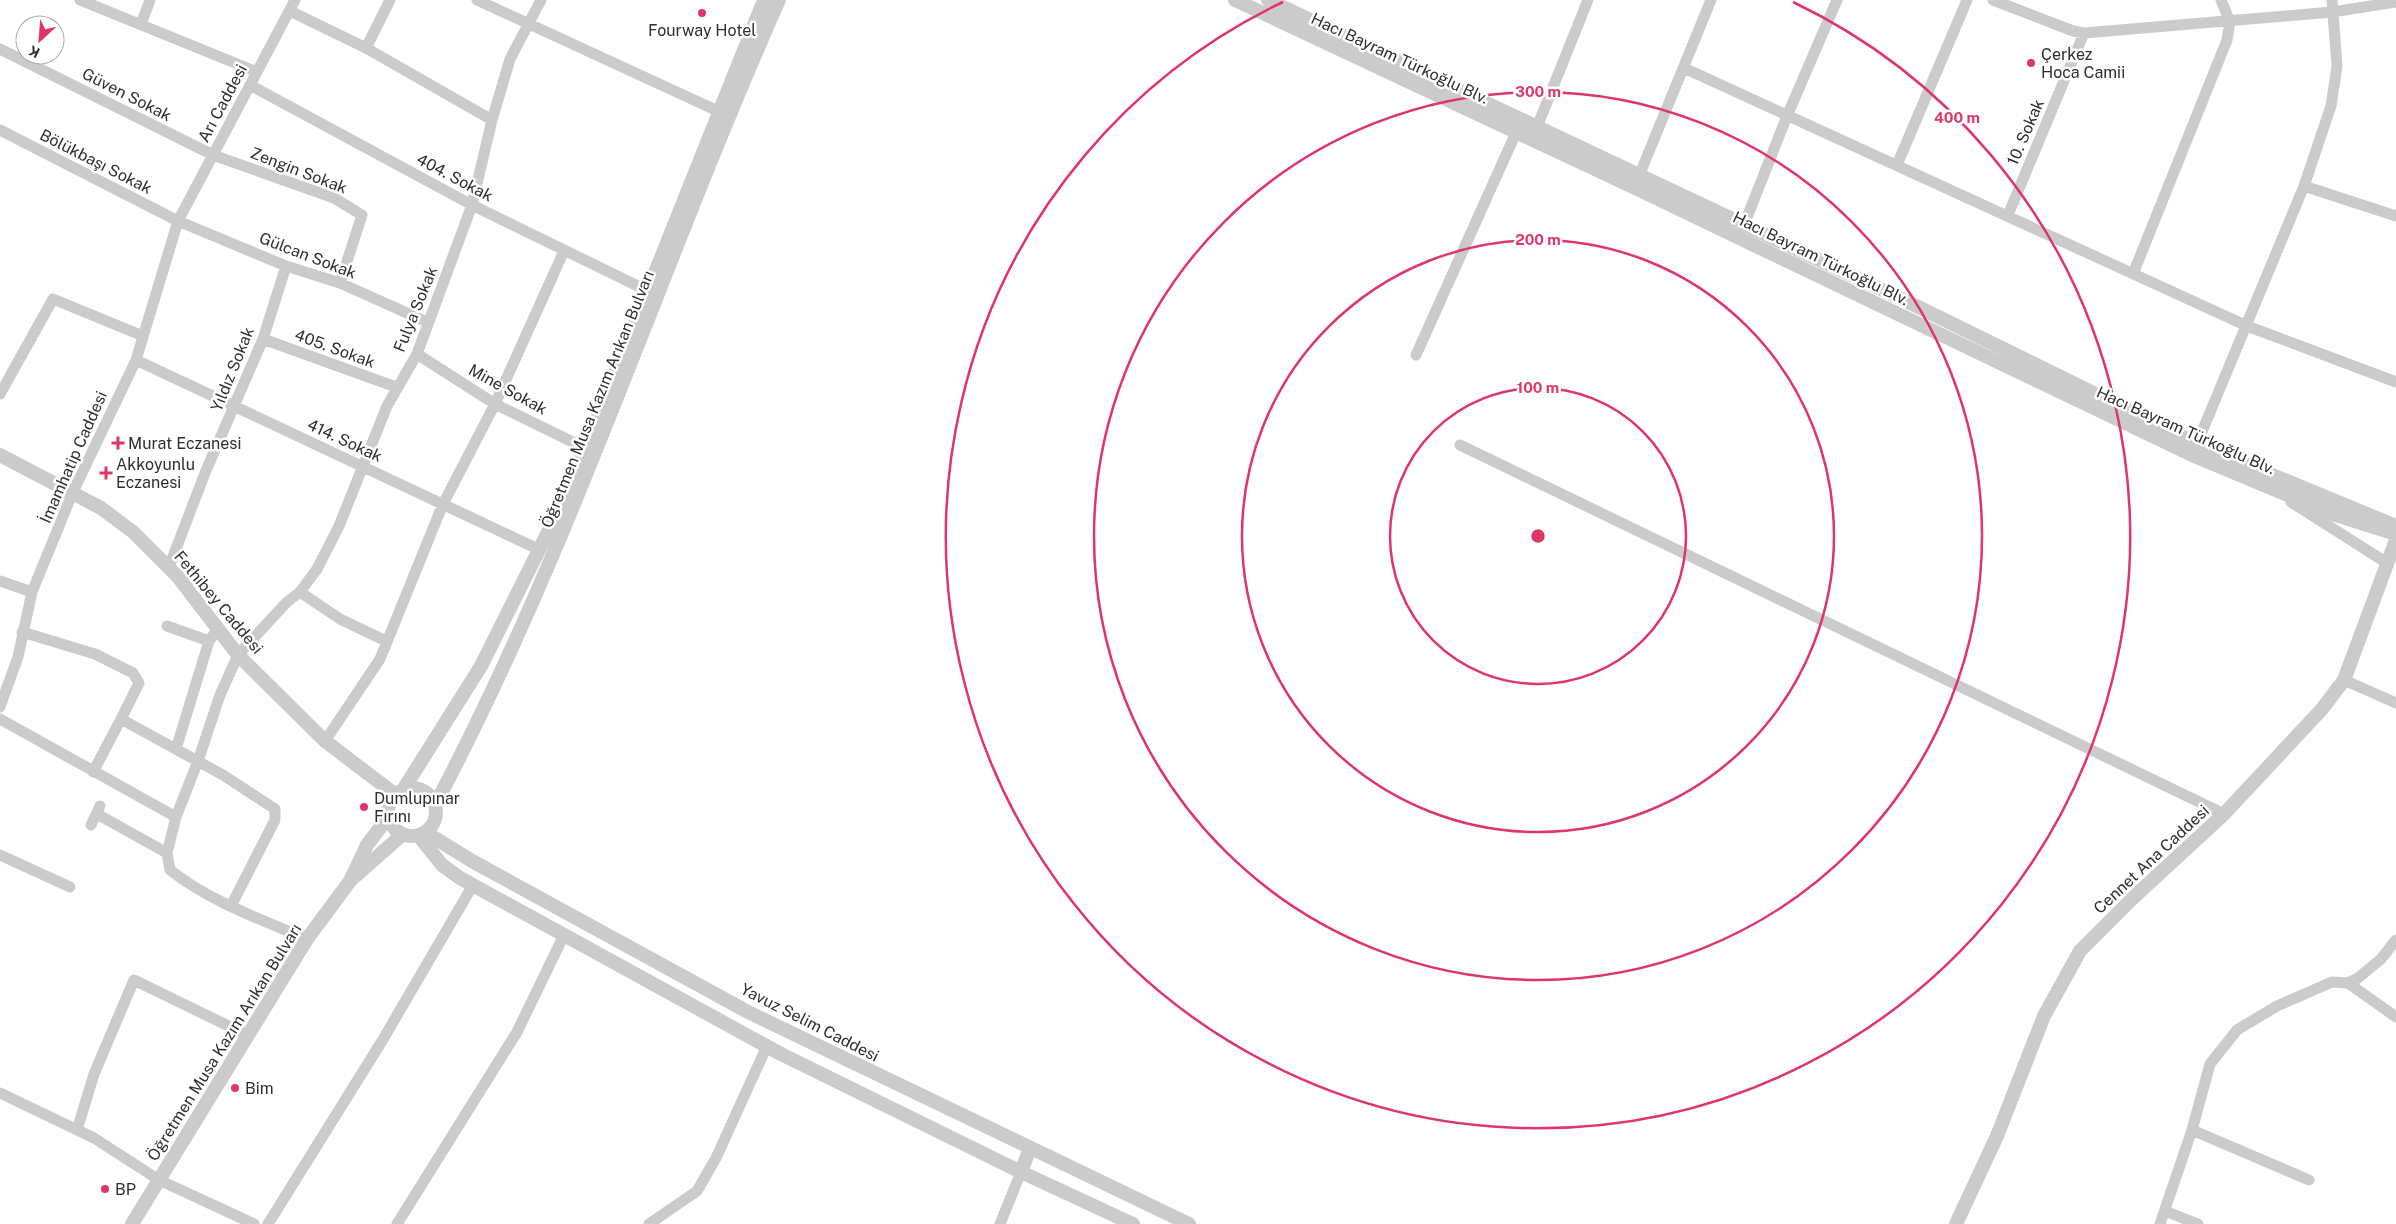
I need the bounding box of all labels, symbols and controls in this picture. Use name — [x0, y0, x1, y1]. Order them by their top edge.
marker: Fourway Hotel — [696, 7, 708, 19]
street label: Hacı Bayram Türkoğlu Blv. — [1308, 9, 1491, 108]
north arrow — [15, 15, 65, 65]
place label: Fourway Hotel — [648, 21, 756, 40]
text: K — [26, 42, 42, 61]
place label: Çerkez Hoca Camii — [2041, 45, 2125, 82]
marker: Çerkez Hoca Camii — [2025, 57, 2037, 69]
street label: Arı Caddesi — [194, 61, 251, 145]
street label: Güven Sokak — [79, 64, 175, 125]
text: 300 m — [1515, 83, 1561, 100]
street label: 10. Sokak — [2003, 96, 2048, 168]
text: 400 m — [1934, 109, 1980, 126]
street label: Bölükbaşı Sokak — [37, 125, 155, 198]
street label: Zengin Sokak — [248, 143, 350, 198]
street label: 404. Sokak — [413, 149, 496, 205]
street label: Hacı Bayram Türkoğlu Blv. — [1730, 207, 1912, 309]
street label: Gülcan Sokak — [257, 228, 359, 283]
text: 200 m — [1515, 231, 1561, 248]
street label: Fulya Sokak — [390, 264, 441, 355]
street label: Öğretmen Musa Kazım Arıkan Bulvarı — [536, 267, 658, 531]
street label: Yıldız Sokak — [207, 324, 258, 414]
street label: 405. Sokak — [292, 325, 377, 372]
street label: Mine Sokak — [465, 360, 550, 419]
text: 100 m — [1517, 379, 1559, 396]
street label: Hacı Bayram Türkoğlu Blv. — [2094, 382, 2278, 478]
street label: İmamhatip Caddesi — [35, 388, 111, 526]
street label: 414. Sokak — [304, 415, 385, 466]
place label: Murat Eczanesi — [128, 434, 241, 453]
marker: Murat Eczanesi — [112, 437, 124, 449]
place label: Akkoyunlu Eczanesi — [116, 455, 195, 492]
marker: Akkoyunlu Eczanesi — [100, 467, 112, 479]
centre of rings — [1529, 527, 1547, 545]
street label: Fethibey Caddesi — [170, 547, 267, 658]
place label: Dumlupınar Fırını — [374, 789, 460, 826]
marker: Dumlupınar Fırını — [358, 801, 370, 813]
street label: Cennet Ana Caddesi — [2090, 801, 2213, 918]
street label: Öğretmen Musa Kazım Arıkan Bulvarı — [142, 920, 306, 1164]
street label: Yavuz Selim Caddesi — [738, 979, 882, 1066]
place label: Bim — [245, 1079, 274, 1098]
marker: Bim — [229, 1082, 241, 1094]
place label: BP — [115, 1180, 136, 1199]
marker: BP — [99, 1183, 111, 1195]

